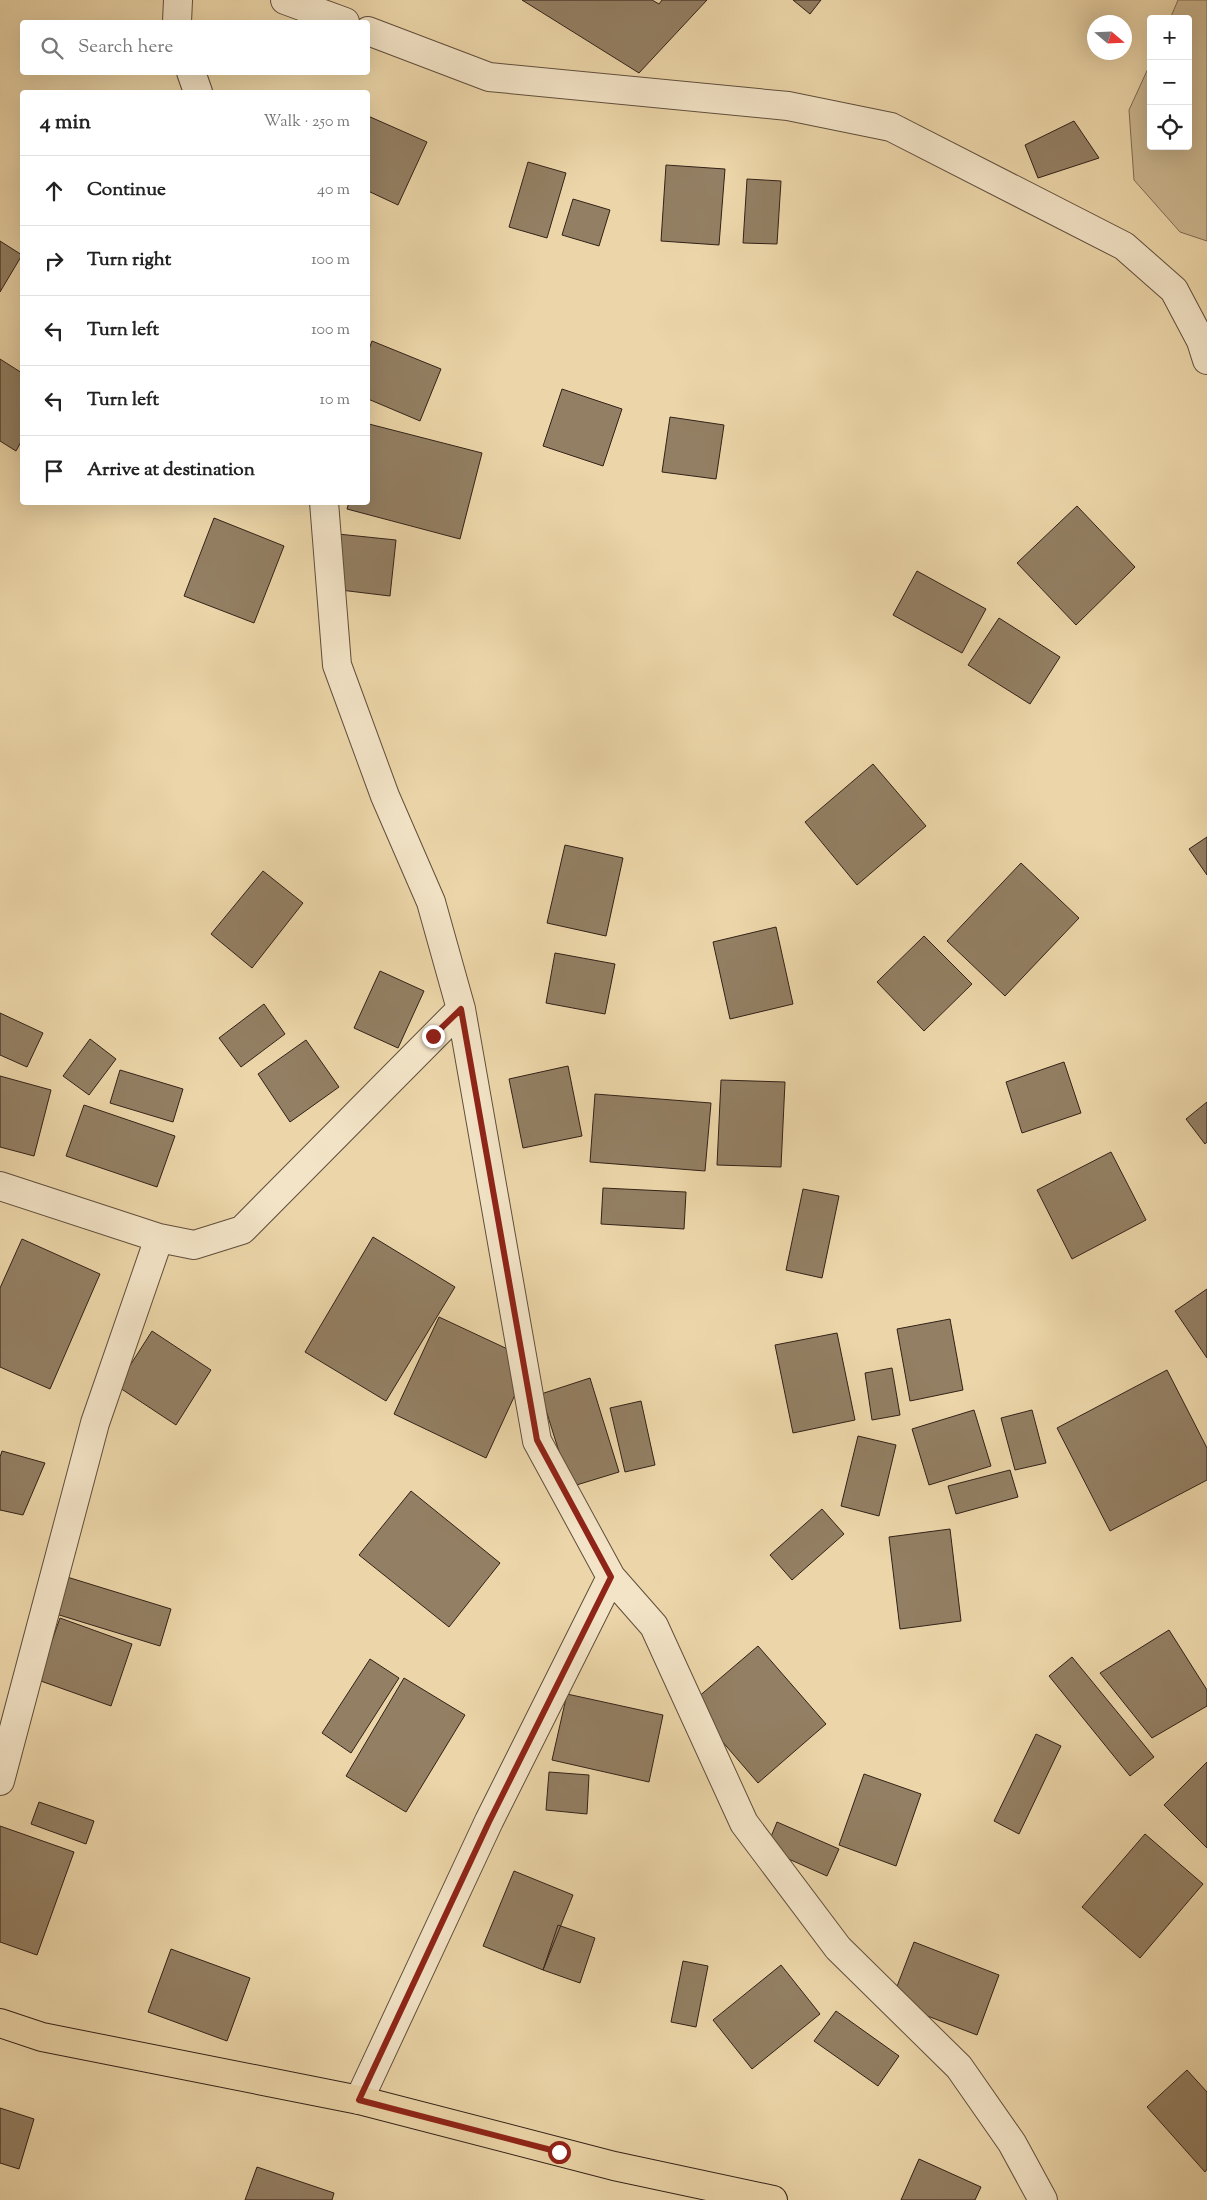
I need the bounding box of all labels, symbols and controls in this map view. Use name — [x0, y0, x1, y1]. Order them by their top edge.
north arrow — [1087, 15, 1132, 60]
map controls — [1147, 15, 1192, 150]
button: + — [1147, 15, 1192, 60]
search box — [20, 20, 370, 75]
icon: search — [38, 34, 66, 62]
text: Search here — [78, 34, 173, 61]
button: − — [1147, 60, 1192, 105]
button: locate — [1147, 105, 1192, 150]
text: 4 min — [40, 108, 91, 138]
text: Walk · 250 m — [264, 111, 350, 134]
icon: ahead — [40, 177, 68, 205]
text: Continue — [87, 177, 166, 204]
text: 40 m — [317, 179, 350, 202]
icon: right — [40, 247, 68, 275]
text: Turn right — [87, 247, 171, 274]
text: 100 m — [311, 249, 350, 272]
icon: left — [40, 317, 68, 345]
text: Turn left — [87, 317, 159, 344]
text: 100 m — [311, 319, 350, 342]
icon: left — [40, 387, 68, 415]
text: Turn left — [87, 387, 159, 414]
text: 10 m — [320, 389, 350, 412]
icon: arrive — [40, 457, 68, 485]
text: Arrive at destination — [87, 457, 255, 484]
route end — [422, 1025, 445, 1048]
route start — [548, 2141, 571, 2164]

